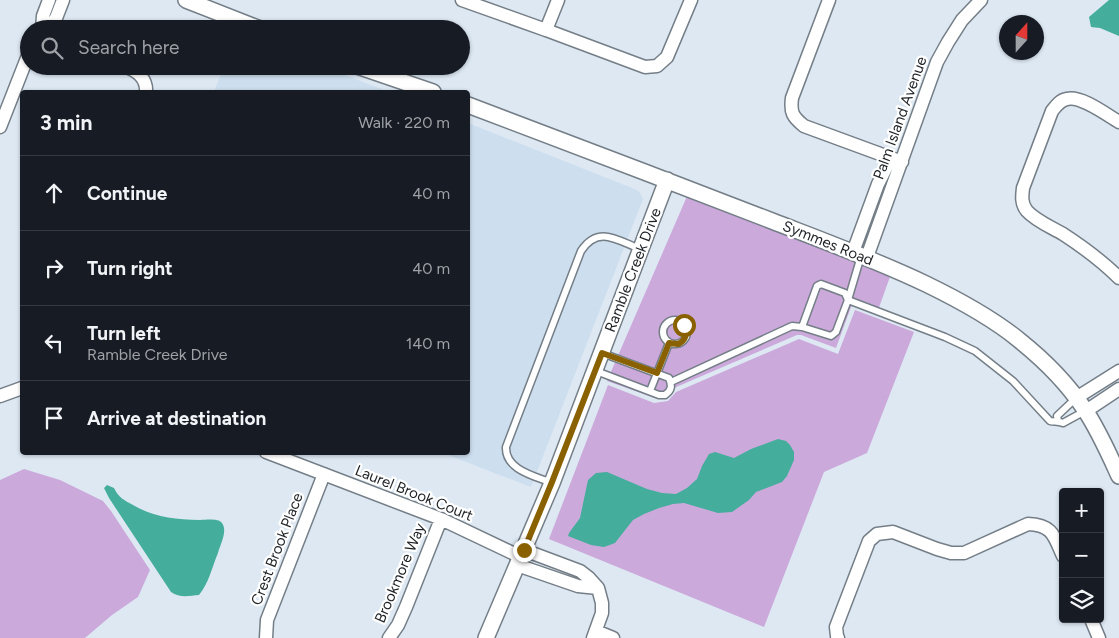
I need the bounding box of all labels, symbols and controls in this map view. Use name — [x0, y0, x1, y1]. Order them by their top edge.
north arrow — [999, 15, 1044, 60]
search box — [20, 20, 470, 75]
icon: search — [38, 34, 66, 62]
text: Search here — [78, 36, 180, 59]
street label: Palm Island Avenue — [869, 54, 931, 182]
text: 3 min — [40, 110, 92, 135]
text: Walk · 220 m — [358, 113, 450, 132]
icon: ahead — [40, 179, 68, 207]
text: Continue — [87, 182, 167, 205]
text: 40 m — [412, 184, 450, 203]
street label: Ramble Creek Drive — [601, 205, 665, 335]
street label: Symmes Road — [780, 217, 876, 269]
icon: right — [40, 254, 68, 282]
text: Turn right — [87, 257, 173, 280]
text: 40 m — [412, 259, 450, 278]
route start — [673, 314, 696, 337]
text: Turn left — [87, 322, 161, 345]
icon: left — [40, 329, 68, 357]
text: 140 m — [406, 334, 450, 353]
text: Ramble Creek Drive — [87, 345, 228, 364]
icon: arrive — [40, 404, 68, 432]
text: Arrive at destination — [87, 407, 266, 430]
street label: Laurel Brook Court — [353, 461, 476, 525]
map controls — [1059, 488, 1104, 623]
button: + — [1059, 488, 1104, 533]
street label: Crest Brook Place — [247, 490, 307, 608]
street label: Brookmore Way — [371, 520, 429, 626]
button: − — [1059, 533, 1104, 578]
route end — [513, 539, 536, 562]
button: layers — [1059, 578, 1104, 623]

